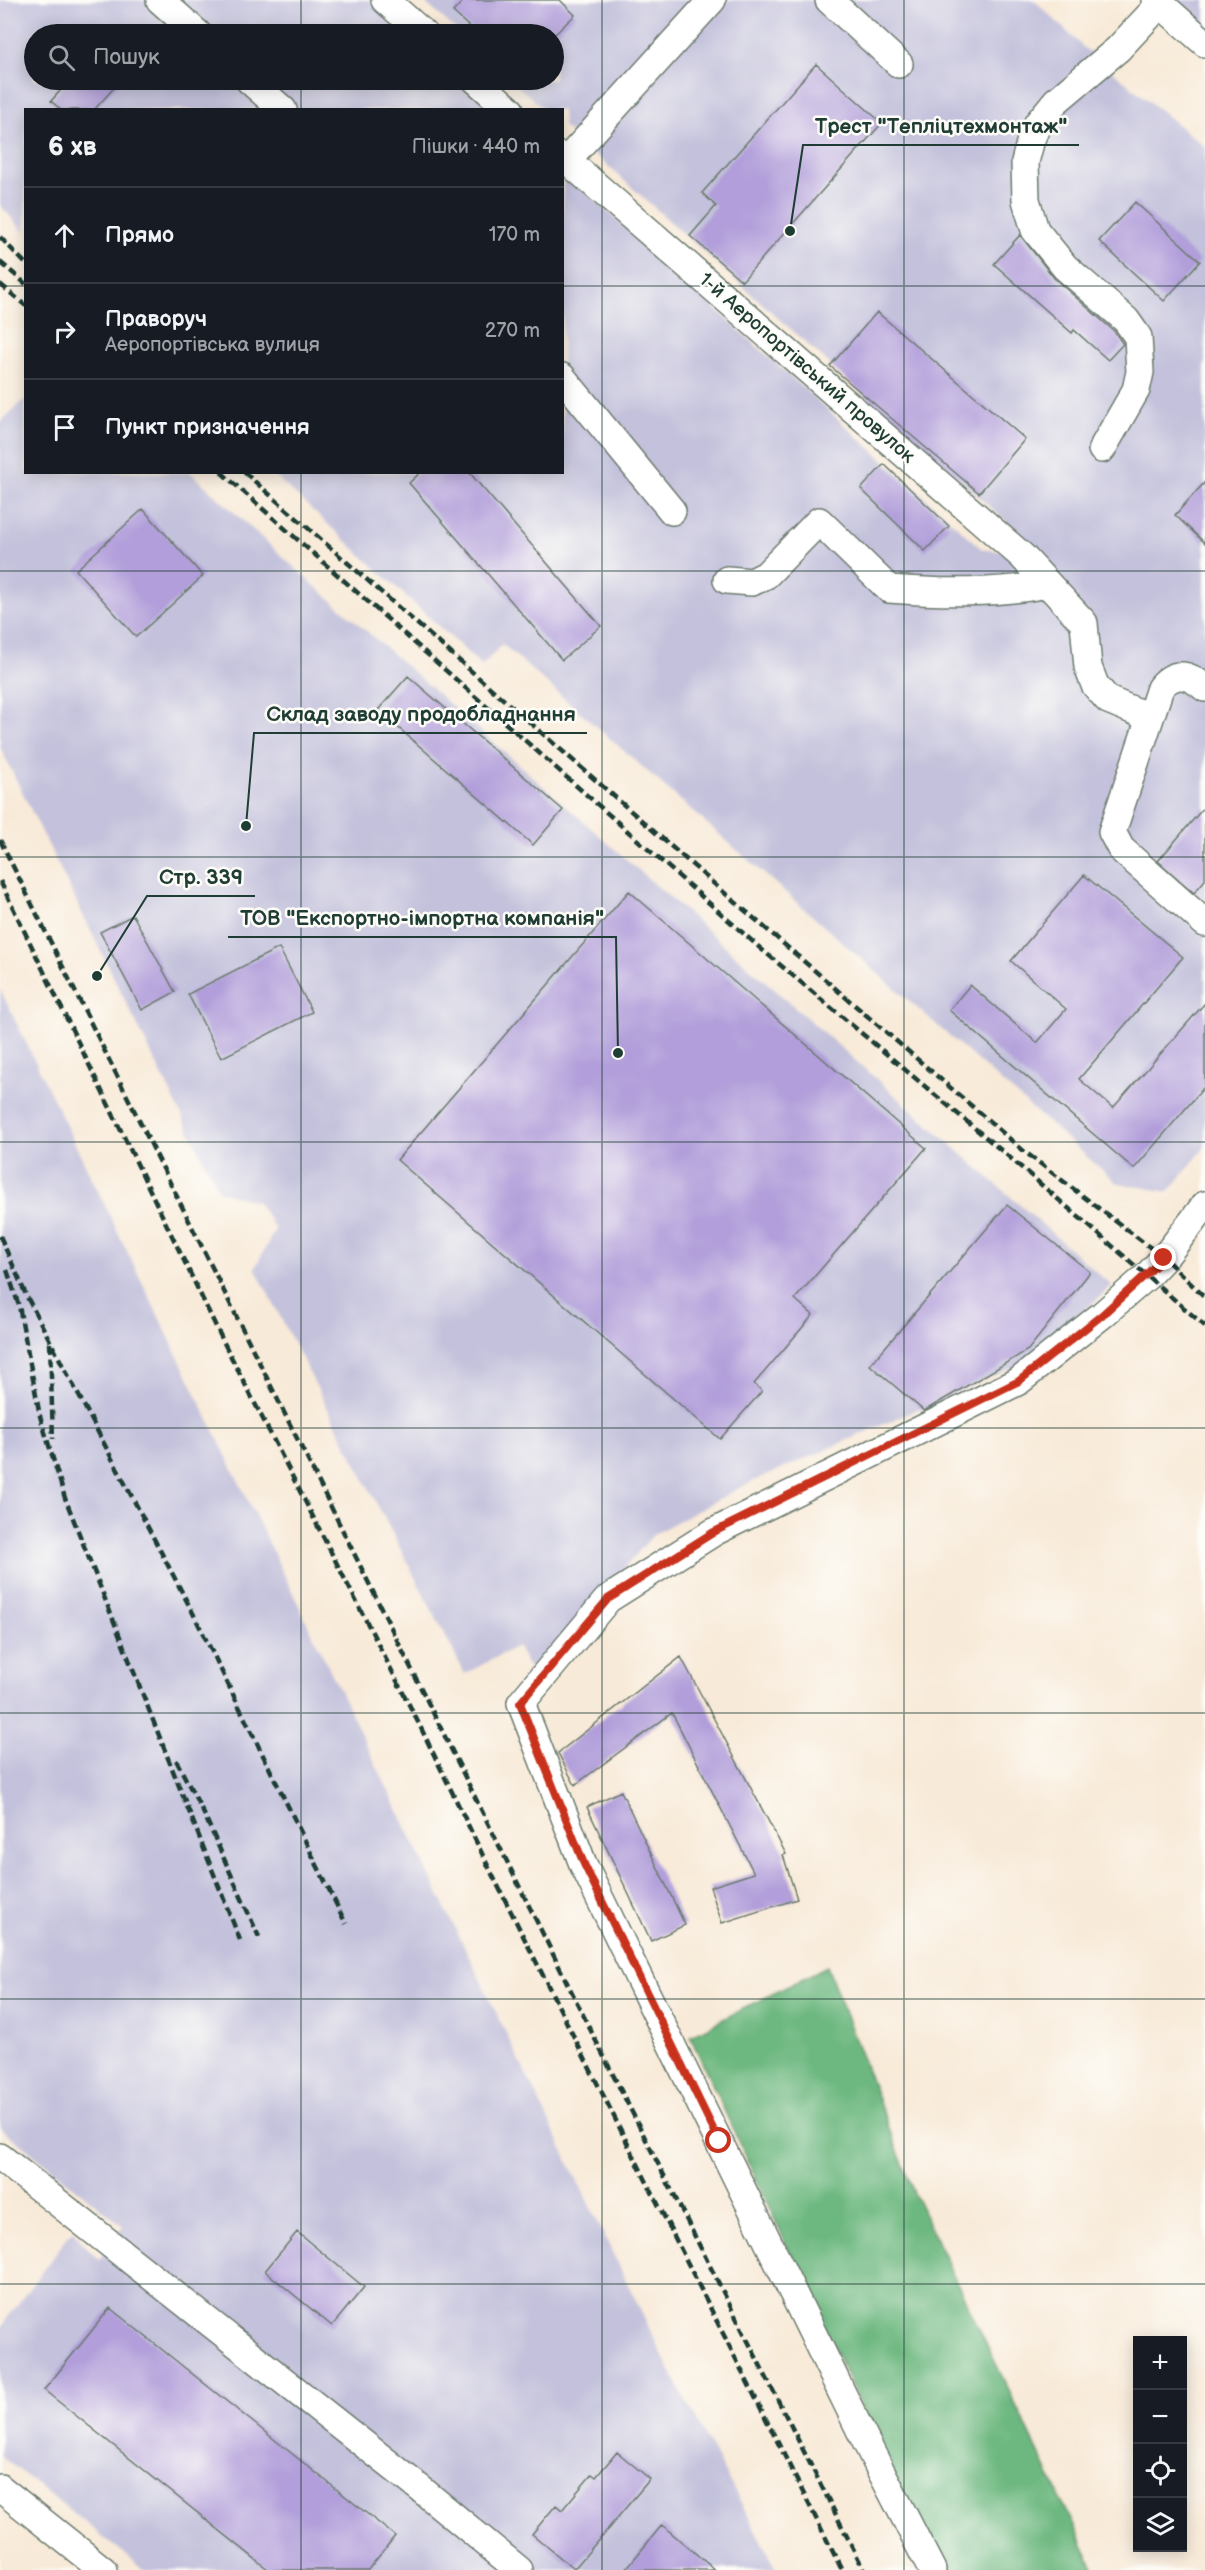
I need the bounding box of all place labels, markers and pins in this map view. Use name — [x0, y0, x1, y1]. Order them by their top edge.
callout: Трест "Тепліцтехмонтаж" — [803, 106, 1079, 145]
callout: Склад заводу продобладнання — [254, 694, 587, 733]
callout: Стр. 339 — [147, 857, 255, 896]
callout: ТОВ "Експортно-імпортна компанія" — [228, 898, 616, 937]

